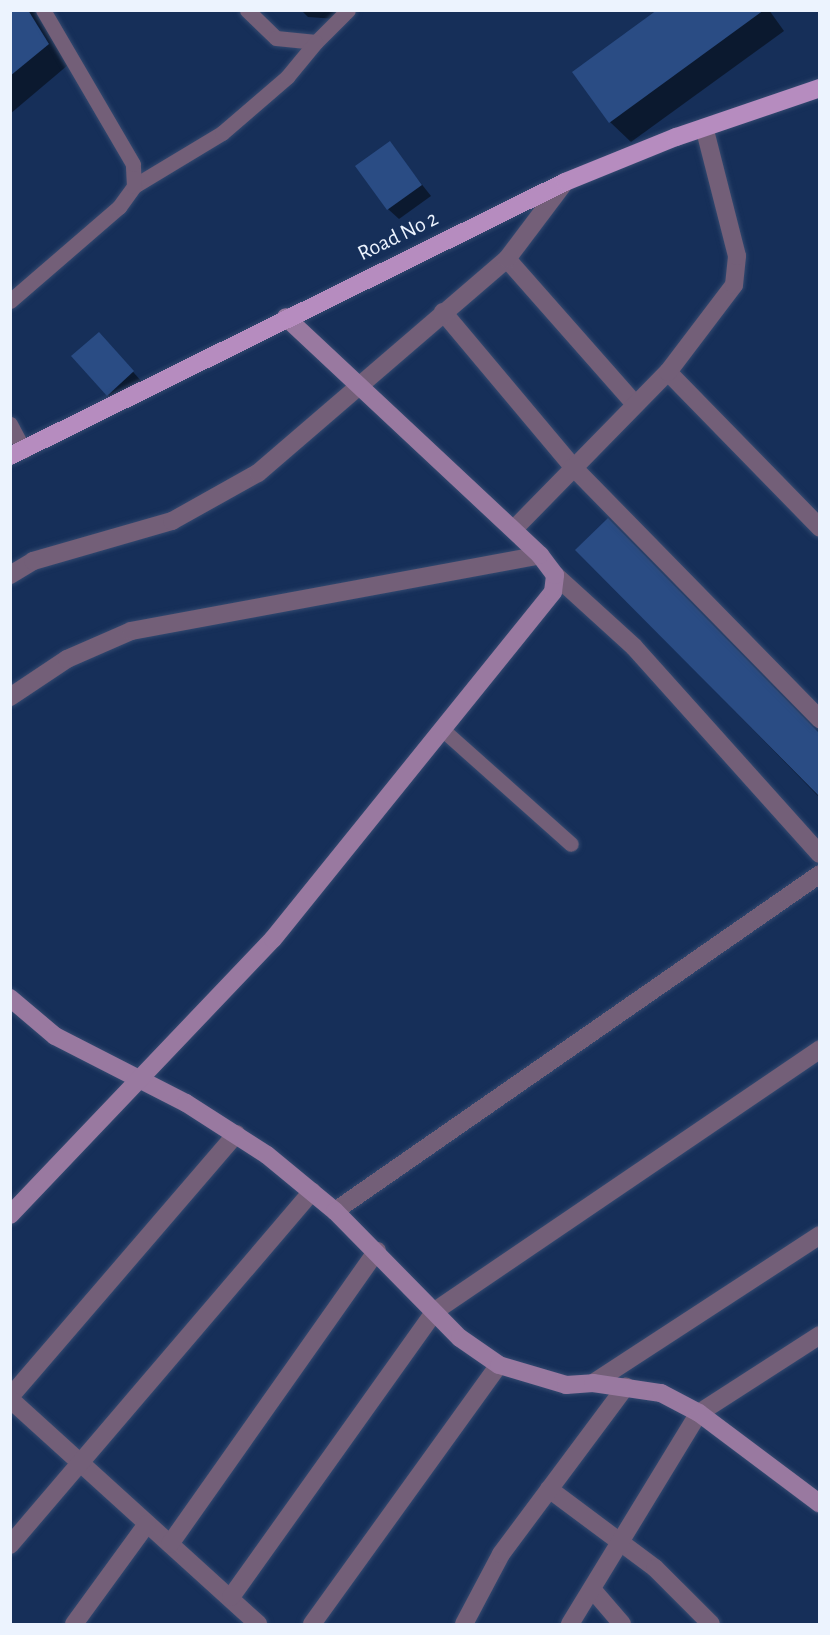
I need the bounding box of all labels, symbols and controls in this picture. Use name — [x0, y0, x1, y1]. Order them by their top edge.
street label: Road No 2 — [353, 205, 443, 267]

